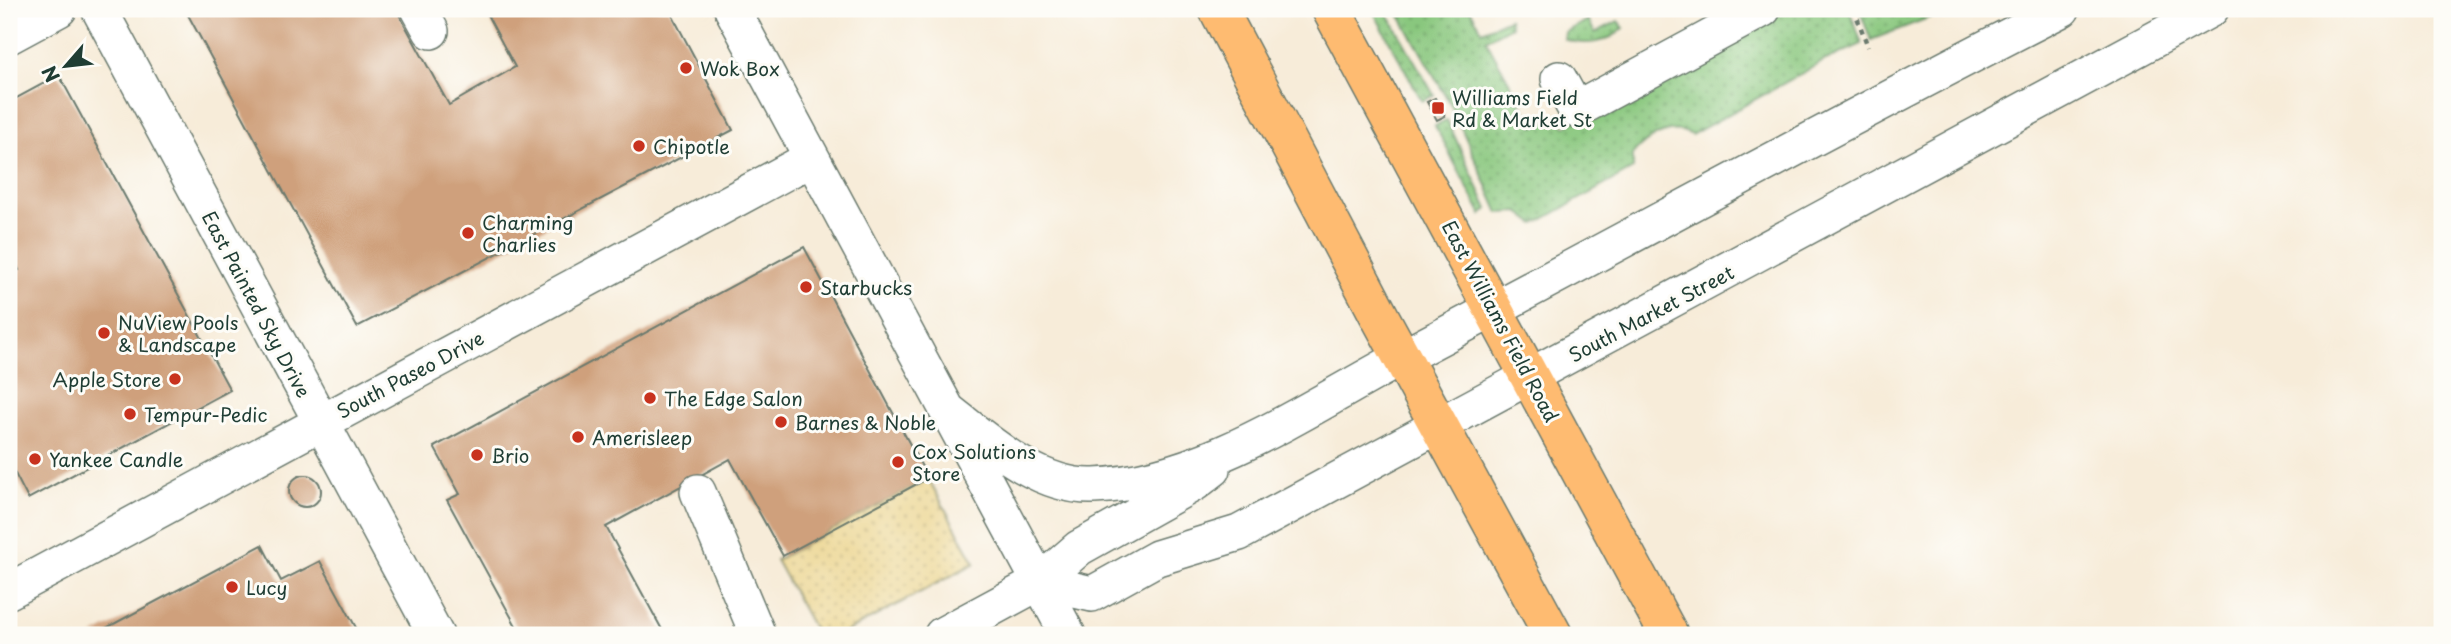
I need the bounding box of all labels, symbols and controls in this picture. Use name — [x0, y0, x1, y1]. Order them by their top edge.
north arrow — [32, 32, 102, 102]
place label: Wok Box — [700, 54, 780, 82]
marker: Wok Box — [678, 60, 694, 76]
text: N — [34, 61, 66, 88]
place label: Williams Field Rd & Market St — [1452, 83, 1592, 133]
marker: Williams Field Rd & Market St — [1430, 100, 1446, 116]
place label: Chipotle — [653, 132, 730, 160]
marker: Chipotle — [631, 138, 647, 154]
street label: East Painted Sky Drive — [196, 206, 318, 402]
place label: Charming Charlies — [482, 208, 573, 258]
street label: East Williams Field Road — [1436, 215, 1566, 427]
marker: Charming Charlies — [460, 225, 476, 241]
street label: South Market Street — [1563, 257, 1739, 368]
place label: Starbucks — [820, 273, 912, 301]
marker: Starbucks — [798, 279, 814, 295]
place label: NuView Pools & Landscape — [118, 308, 238, 358]
street label: South Paseo Drive — [331, 323, 489, 425]
marker: NuView Pools & Landscape — [96, 325, 112, 341]
place label: Apple Store — [53, 365, 161, 393]
marker: Apple Store — [167, 371, 183, 387]
place label: The Edge Salon — [664, 384, 803, 412]
marker: The Edge Salon — [642, 390, 658, 406]
place label: Tempur-Pedic — [144, 400, 267, 428]
marker: Tempur-Pedic — [122, 406, 138, 422]
place label: Barnes & Noble — [795, 408, 936, 436]
marker: Barnes & Noble — [773, 414, 789, 430]
place label: Amerisleep — [592, 423, 692, 451]
marker: Amerisleep — [570, 429, 586, 445]
place label: Cox Solutions Store — [912, 437, 1036, 487]
place label: Brio — [491, 441, 529, 469]
place label: Yankee Candle — [49, 445, 183, 473]
marker: Brio — [469, 447, 485, 463]
marker: Yankee Candle — [27, 451, 43, 467]
marker: Cox Solutions Store — [890, 454, 906, 470]
place label: Lucy — [246, 573, 287, 601]
marker: Lucy — [224, 579, 240, 595]

